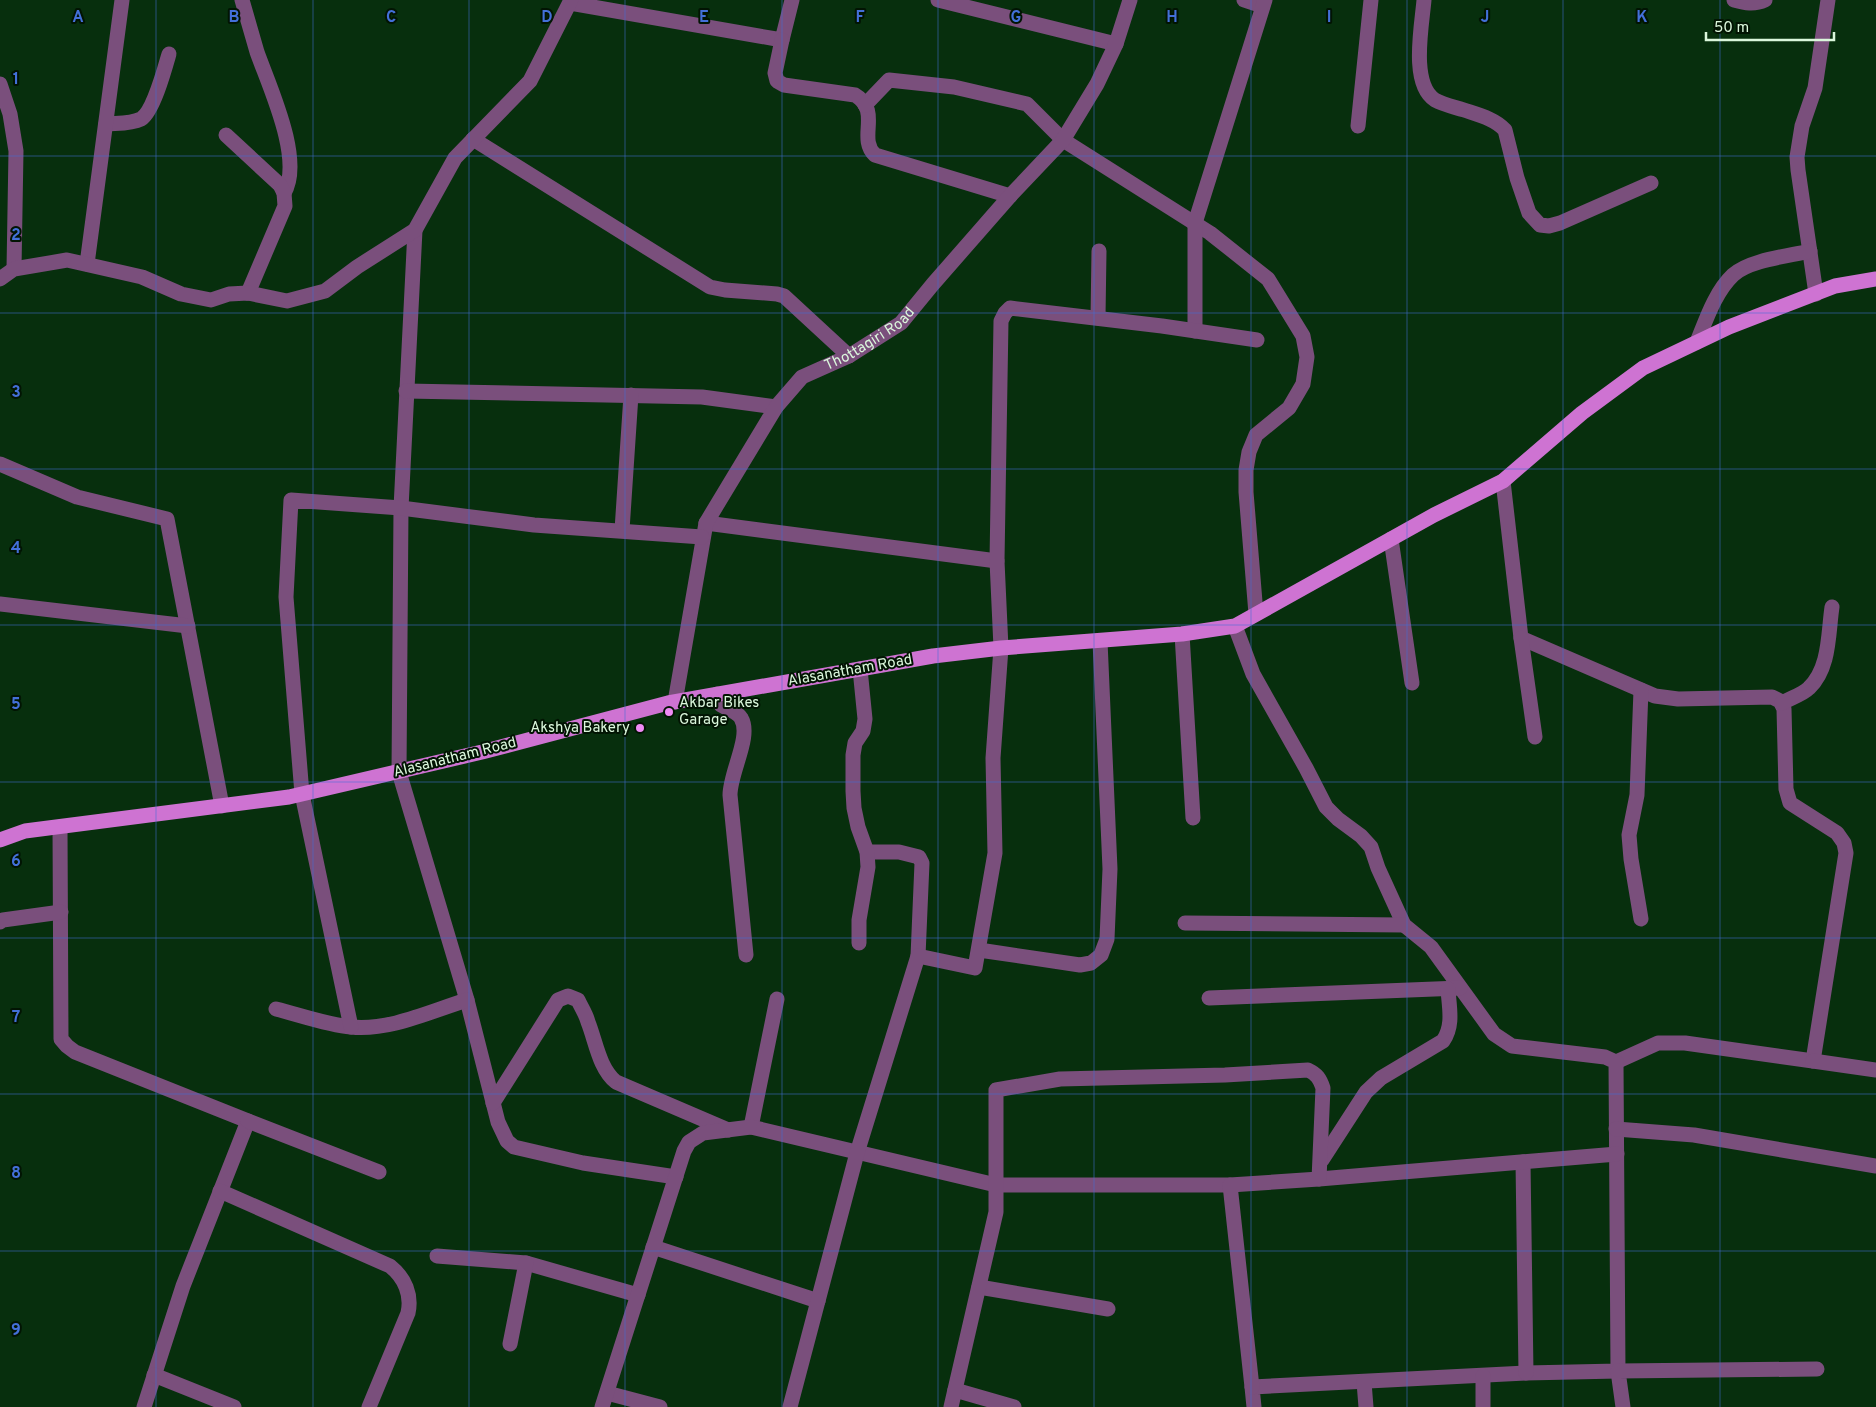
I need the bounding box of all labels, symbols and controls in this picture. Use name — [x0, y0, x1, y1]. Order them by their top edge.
text: A — [72, 8, 84, 28]
text: B — [228, 8, 240, 28]
text: C — [386, 8, 396, 28]
text: D — [541, 8, 553, 28]
text: E — [699, 8, 709, 28]
text: F — [855, 8, 865, 28]
text: G — [1011, 8, 1021, 28]
text: H — [1166, 8, 1178, 28]
text: I — [1327, 8, 1331, 28]
text: J — [1481, 8, 1489, 28]
text: K — [1636, 8, 1648, 28]
scale bar — [1706, 10, 1834, 42]
text: 50 m — [1714, 19, 1749, 38]
text: 1 — [13, 70, 19, 90]
text: 2 — [11, 226, 21, 246]
street label: Thottagiri Road — [822, 303, 919, 375]
text: 3 — [11, 383, 21, 403]
text: 4 — [11, 539, 21, 559]
street label: Alasanatham Road — [786, 651, 914, 691]
place label: Akbar Bikes Garage — [679, 694, 759, 730]
text: 5 — [11, 695, 21, 715]
marker: Akbar Bikes Garage — [663, 706, 675, 718]
place label: Akshya Bakery — [530, 719, 630, 738]
marker: Akshya Bakery — [634, 722, 646, 734]
street label: Alasanatham Road — [392, 734, 518, 782]
text: 6 — [11, 852, 21, 872]
text: 7 — [12, 1008, 20, 1028]
text: 8 — [11, 1164, 21, 1184]
text: 9 — [11, 1321, 21, 1341]

